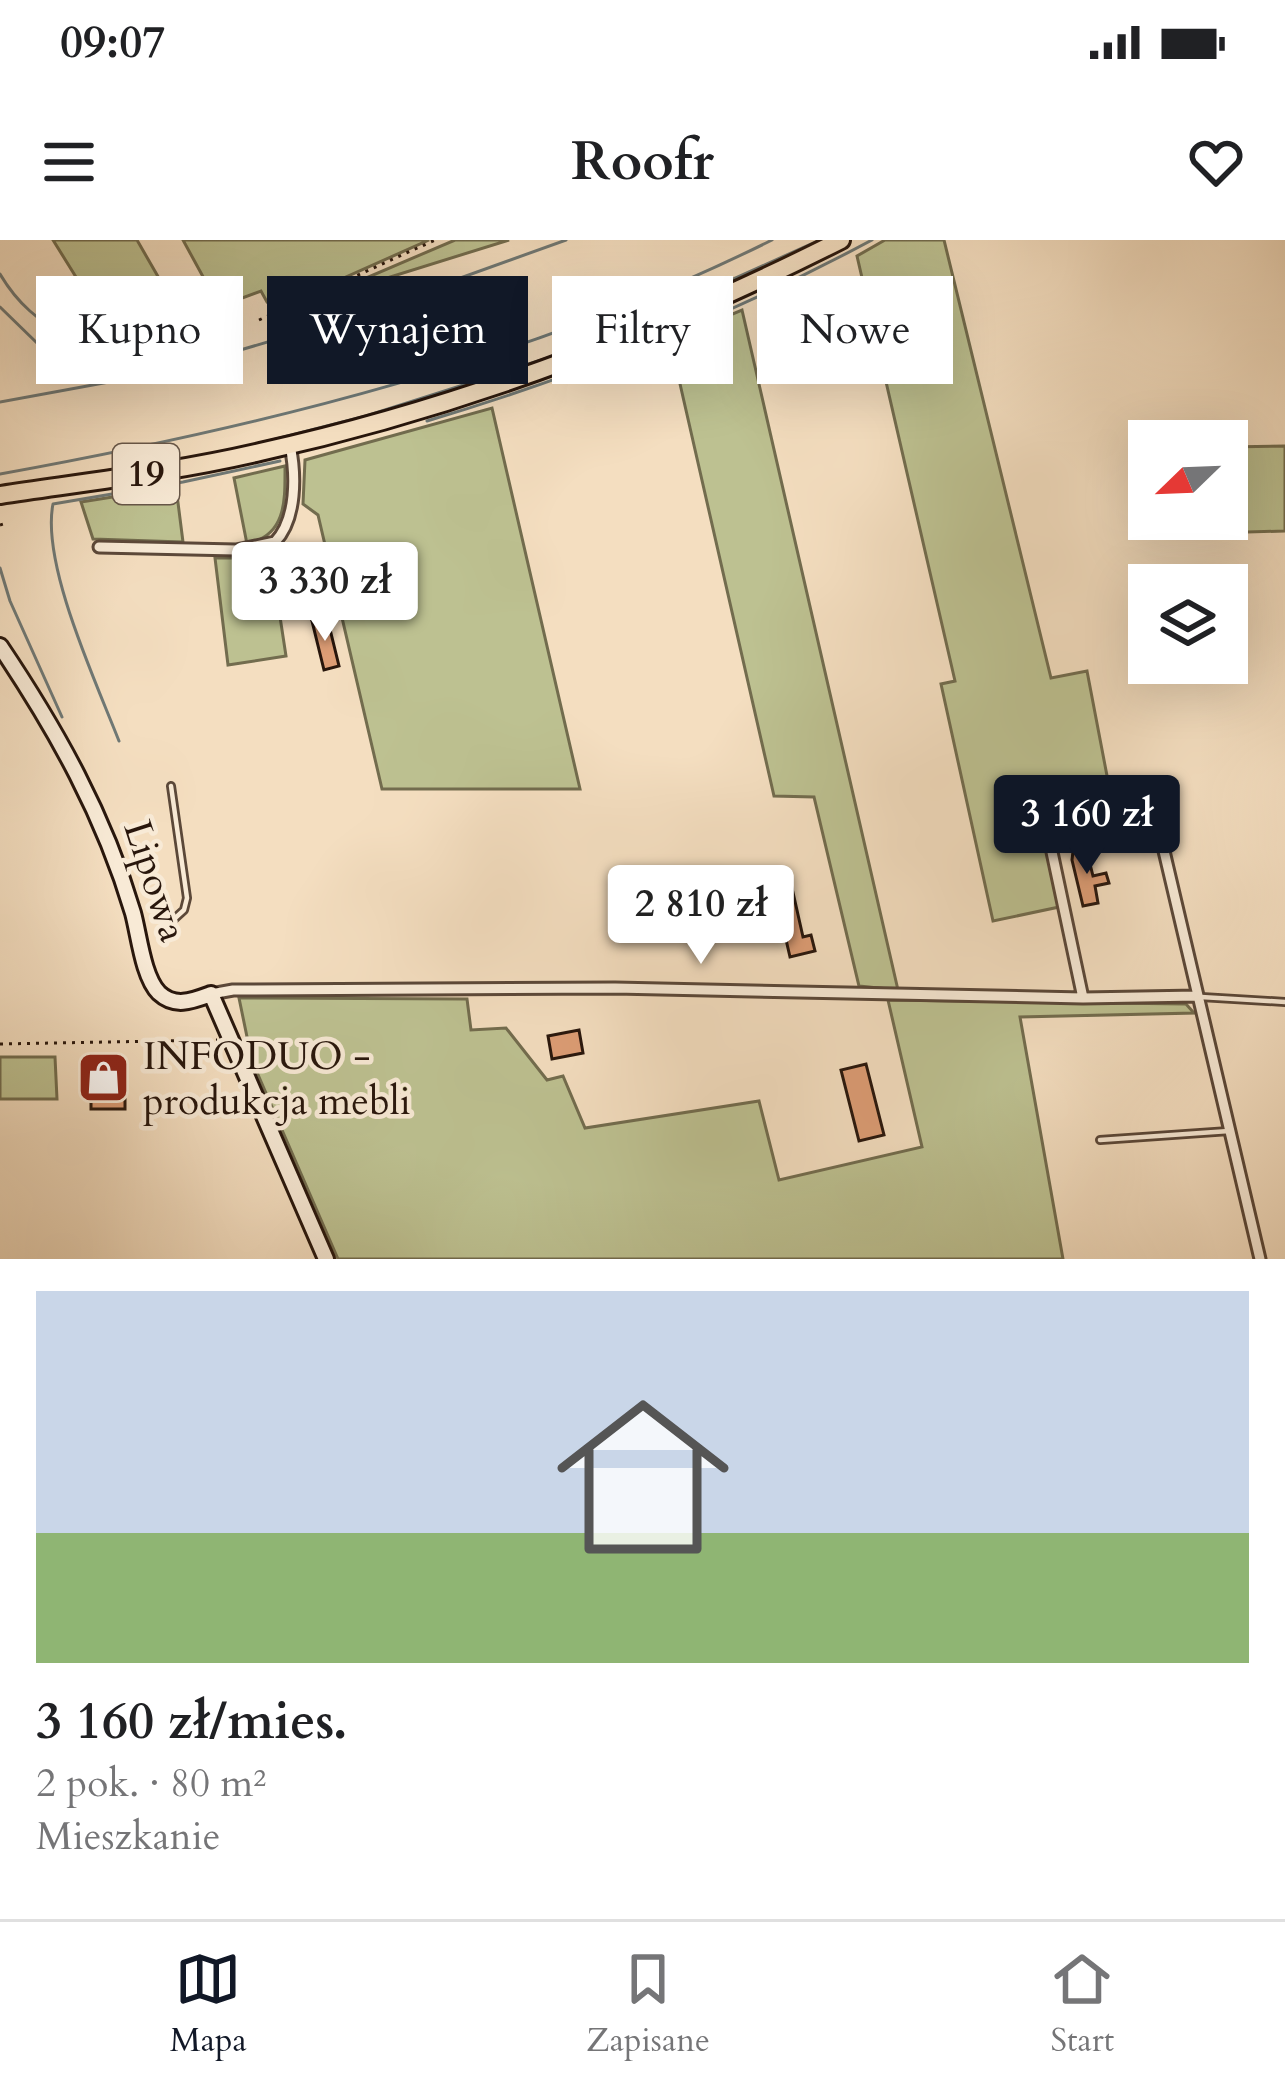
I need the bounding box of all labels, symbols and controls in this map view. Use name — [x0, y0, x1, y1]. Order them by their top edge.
text: 09:07 — [60, 12, 165, 73]
text: Roofr — [571, 126, 714, 199]
icon: menu — [36, 129, 102, 195]
icon: heart — [1183, 129, 1249, 195]
chip: Kupno — [36, 276, 243, 384]
chip: Wynajem — [267, 276, 528, 384]
chip: Filtry — [552, 276, 733, 384]
chip: Nowe — [757, 276, 953, 384]
north arrow — [1128, 420, 1248, 540]
map controls — [1128, 420, 1248, 684]
road number: 19 — [113, 444, 179, 504]
pin: 3 330 zł — [201, 542, 449, 644]
text: 3 330 zł — [259, 554, 391, 607]
button: layers — [1128, 564, 1248, 684]
pin: 3 160 zł — [963, 775, 1211, 877]
text: 3 160 zł — [1021, 787, 1153, 840]
street label: Lipowa — [111, 814, 199, 949]
pin: 2 810 zł — [577, 865, 825, 967]
text: 2 810 zł — [635, 877, 767, 930]
place label: INFODUO - produkcja mebli — [143, 1030, 411, 1128]
shop icon: INFODUO - produkcja mebli — [76, 1050, 132, 1106]
icon: home — [535, 1369, 751, 1585]
text: 3 160 zł/mies. — [36, 1687, 347, 1757]
text: 2 pok. · 80 m² — [36, 1757, 266, 1810]
text: Mieszkanie — [36, 1810, 220, 1863]
tab: Mapa — [170, 1946, 247, 2063]
tab: Zapisane — [586, 1946, 710, 2063]
tab: Start — [1049, 1946, 1115, 2063]

